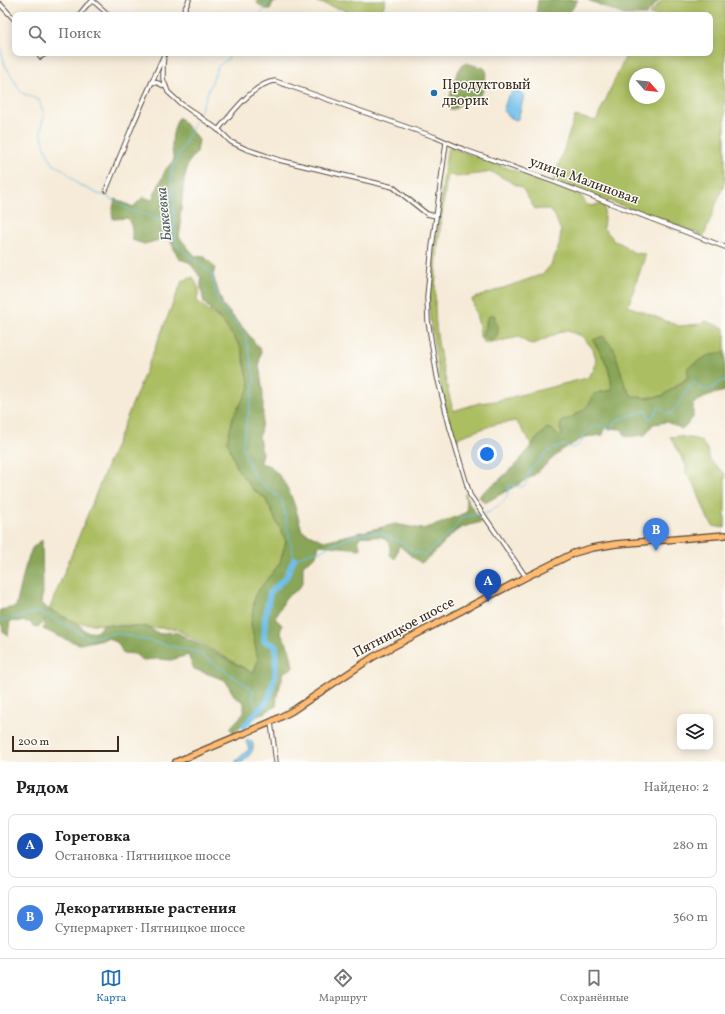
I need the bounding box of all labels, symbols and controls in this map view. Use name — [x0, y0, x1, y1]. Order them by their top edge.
search box — [12, 12, 713, 56]
icon: search — [26, 23, 48, 45]
text: Поиск — [58, 24, 101, 45]
north arrow — [629, 68, 665, 104]
place label: Продуктовый дворик — [442, 76, 531, 111]
marker: Продуктовый дворик — [429, 88, 439, 98]
street label: улица Малиновая — [527, 152, 641, 210]
water label: Бакеевка — [152, 186, 178, 242]
your location — [477, 444, 497, 464]
pin: B — [643, 518, 669, 551]
pin: A — [475, 569, 501, 602]
street label: Пятницкое шоссе — [350, 593, 459, 663]
map controls — [677, 714, 713, 750]
button: layers — [677, 714, 713, 750]
scale bar — [12, 734, 119, 753]
text: 200 m — [18, 735, 49, 750]
text: Рядом — [16, 777, 69, 800]
text: Найдено: 2 — [644, 779, 709, 797]
text: Горетовка — [55, 827, 130, 848]
text: A — [25, 837, 35, 855]
text: 280 m — [672, 837, 708, 855]
text: Остановка · Пятницкое шоссе — [55, 848, 231, 866]
text: Декоративные растения — [55, 899, 236, 920]
text: B — [26, 909, 34, 927]
text: 360 m — [673, 909, 708, 927]
text: Супермаркет · Пятницкое шоссе — [55, 920, 245, 938]
tab: Карта — [96, 967, 126, 1006]
tab: Маршрут — [319, 967, 367, 1006]
tab: Сохранённые — [560, 967, 629, 1006]

